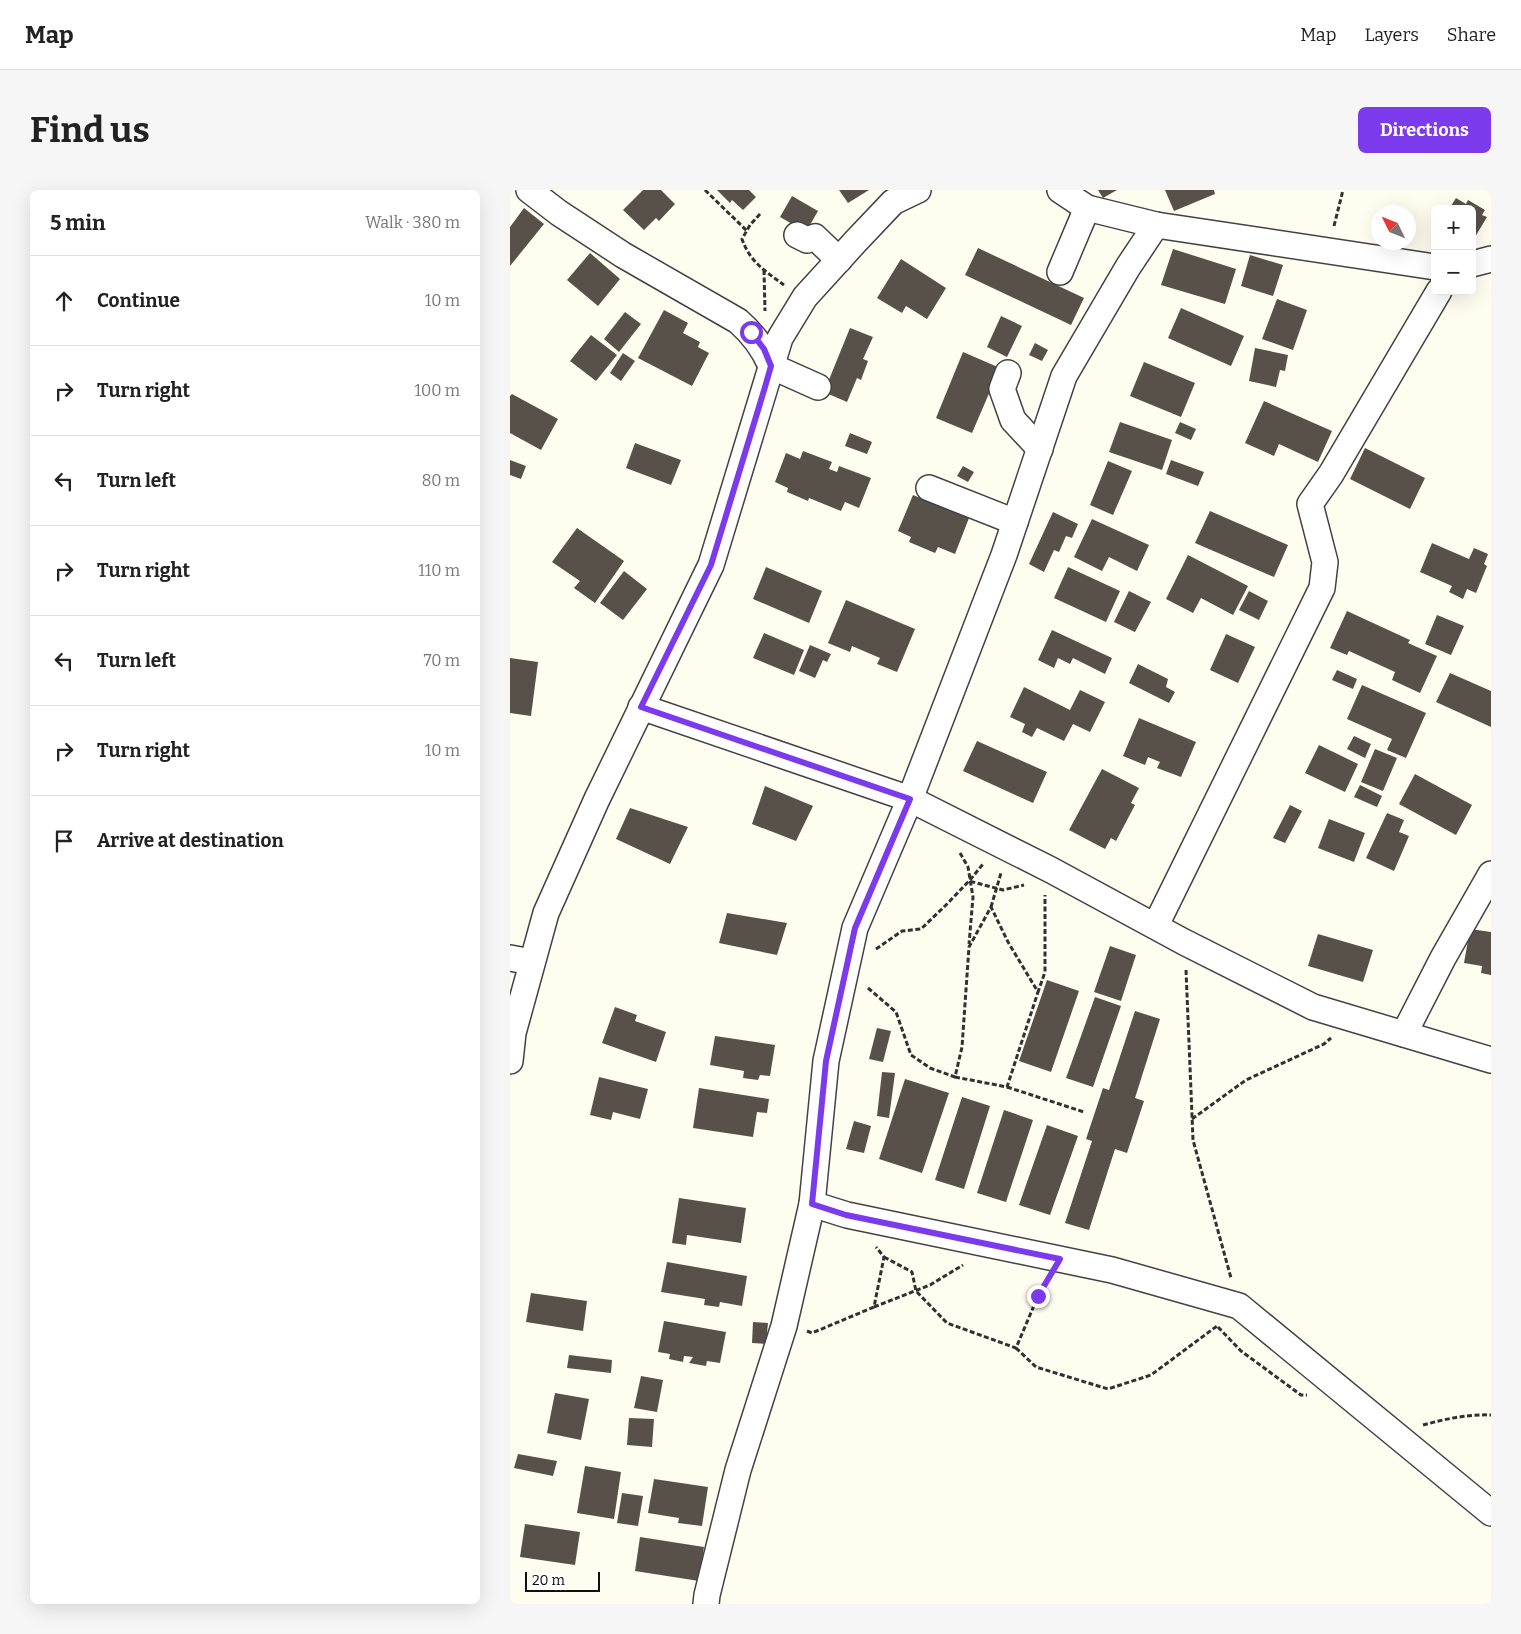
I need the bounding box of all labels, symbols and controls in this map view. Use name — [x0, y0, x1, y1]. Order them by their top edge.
text: Map — [25, 21, 74, 49]
text: Map — [1300, 24, 1336, 46]
text: Layers — [1364, 24, 1419, 46]
text: Share — [1447, 24, 1496, 46]
button: Directions — [1358, 107, 1491, 153]
text: Find us — [30, 109, 150, 151]
north arrow — [1371, 205, 1416, 250]
map controls — [1431, 205, 1476, 295]
button: + — [1431, 205, 1476, 250]
text: 5 min — [50, 210, 106, 236]
text: Walk · 380 m — [365, 213, 460, 232]
button: − — [1431, 250, 1476, 295]
icon: ahead — [50, 287, 78, 315]
text: Continue — [97, 289, 180, 312]
text: 10 m — [425, 291, 460, 310]
route start — [740, 321, 763, 344]
icon: right — [50, 377, 78, 405]
text: Turn right — [97, 379, 190, 402]
text: 100 m — [415, 381, 460, 400]
icon: left — [50, 467, 78, 495]
text: Turn left — [97, 469, 176, 492]
text: 80 m — [422, 471, 460, 490]
icon: right — [50, 557, 78, 585]
text: Turn right — [97, 559, 190, 582]
text: 110 m — [418, 561, 460, 580]
icon: left — [50, 647, 78, 675]
text: Turn left — [97, 649, 176, 672]
text: 70 m — [424, 651, 460, 670]
icon: right — [50, 737, 78, 765]
text: Turn right — [97, 739, 190, 762]
text: 10 m — [425, 741, 460, 760]
icon: arrive — [50, 827, 78, 855]
text: Arrive at destination — [97, 829, 284, 852]
route end — [1027, 1285, 1050, 1308]
scale bar — [525, 1569, 600, 1592]
text: 20 m — [532, 1572, 565, 1589]

